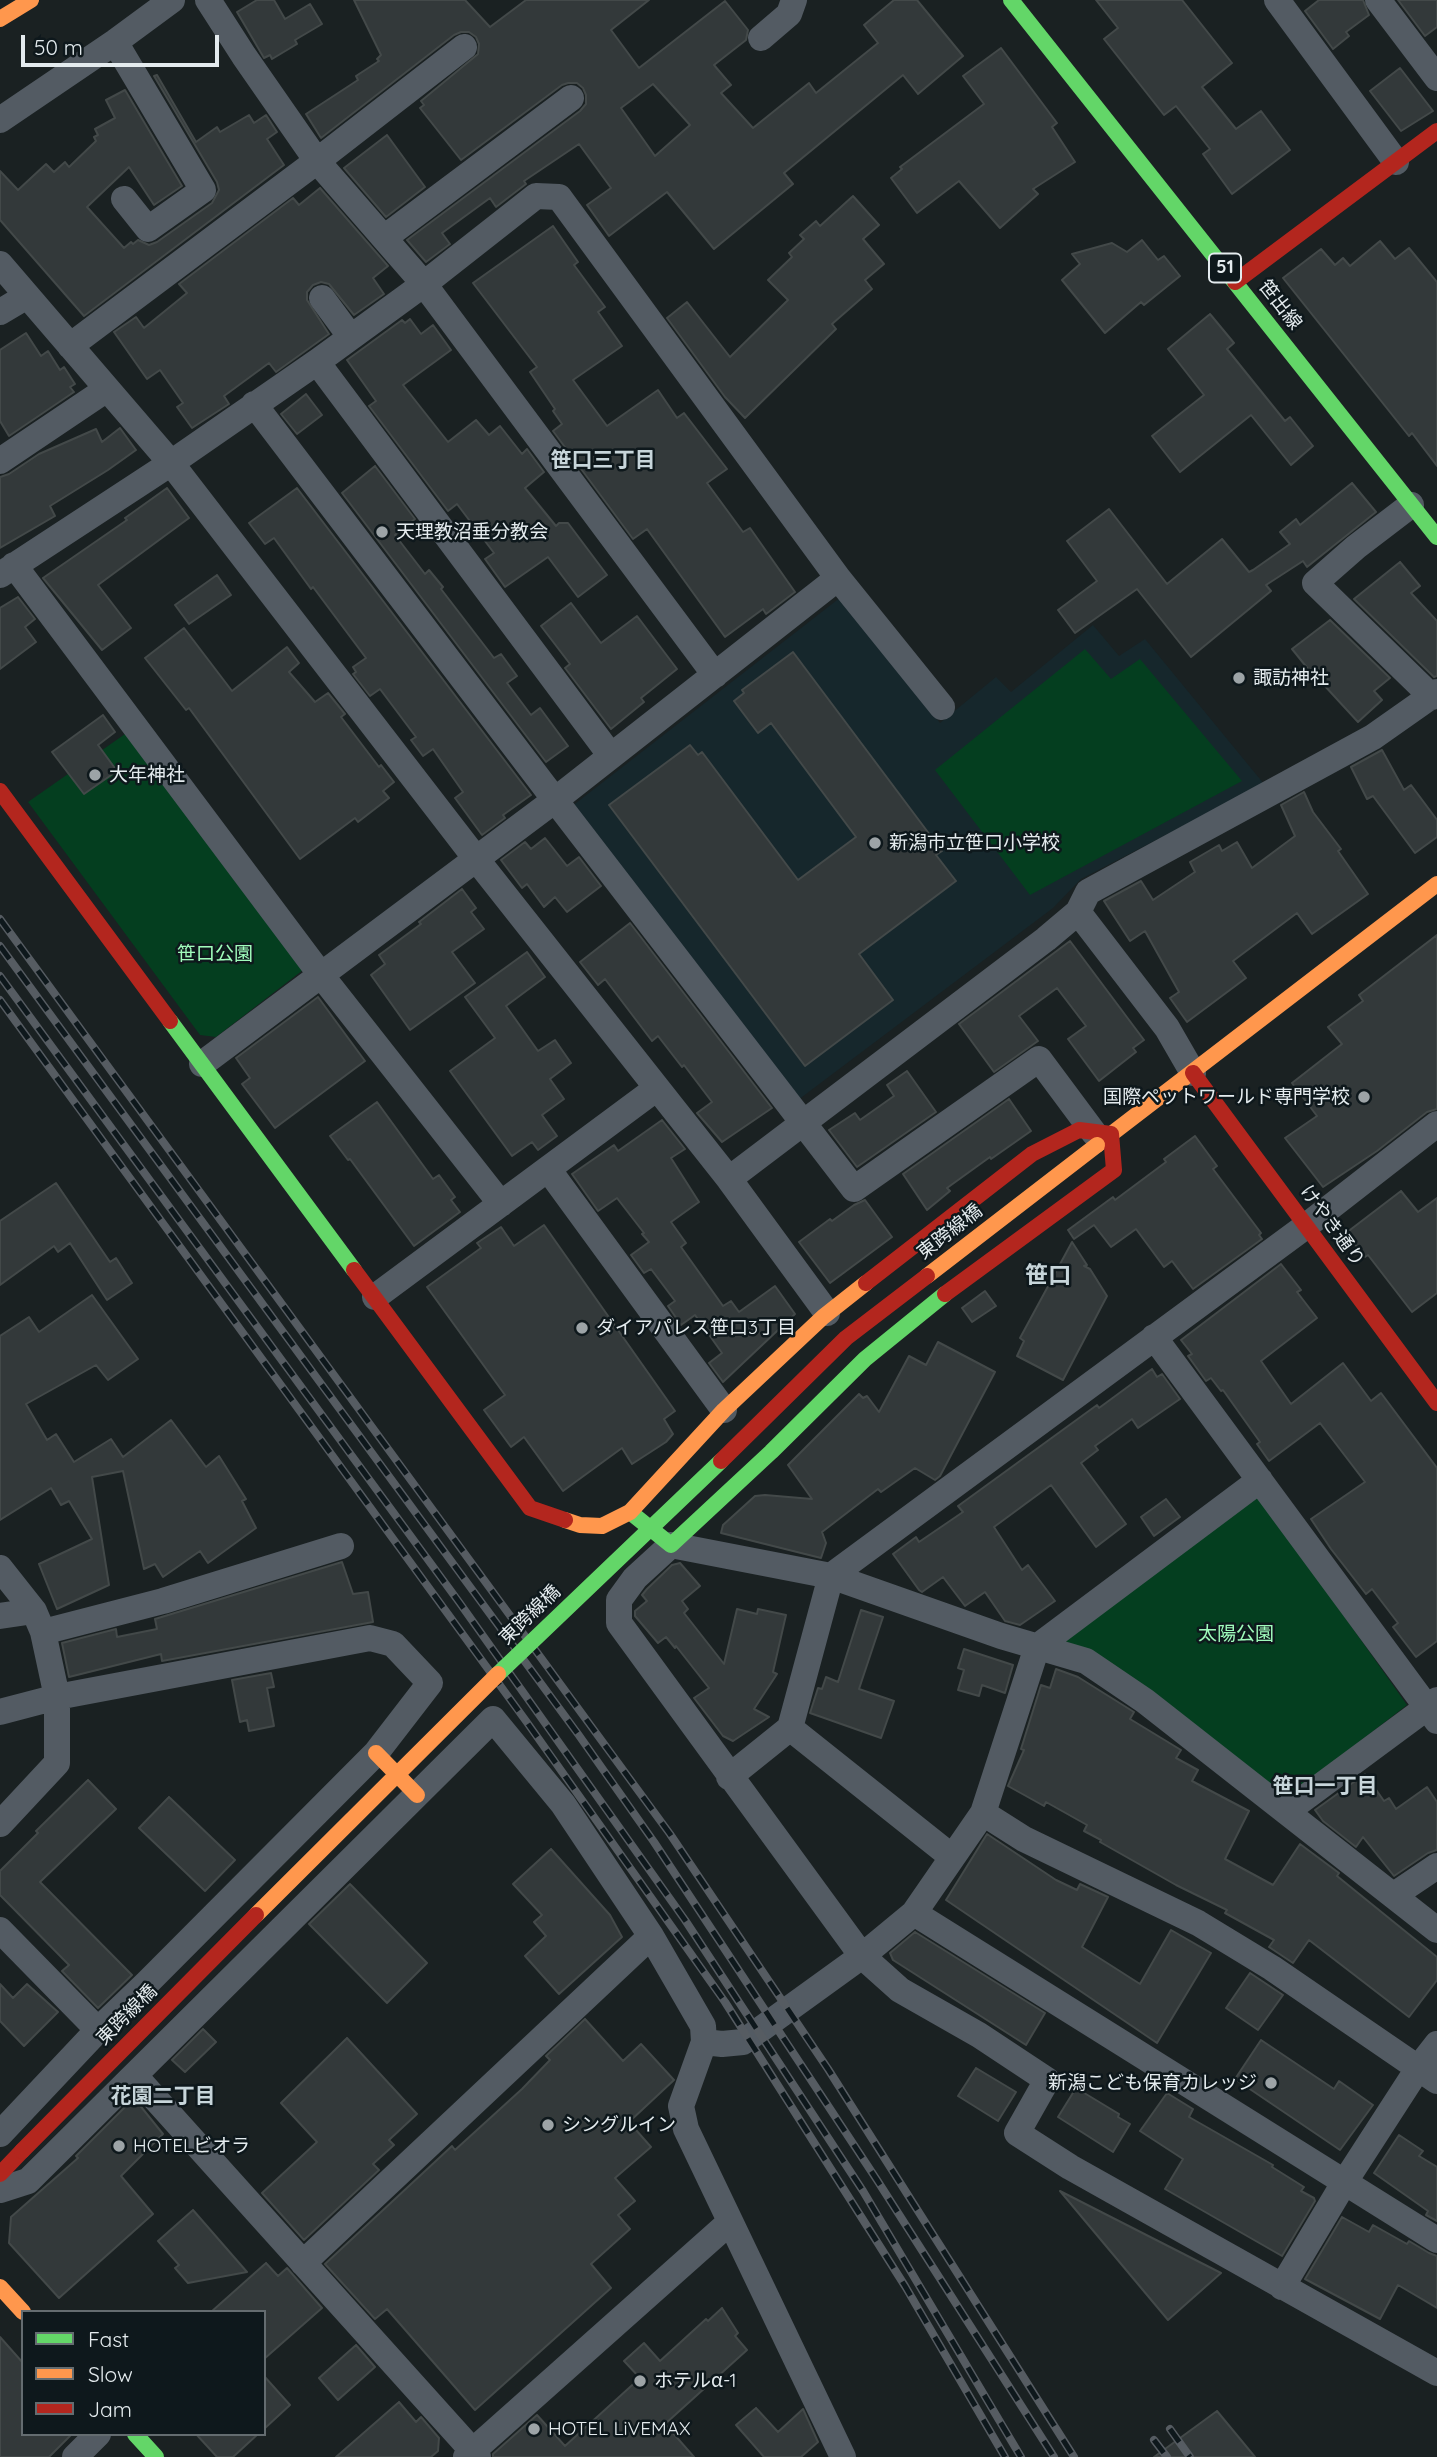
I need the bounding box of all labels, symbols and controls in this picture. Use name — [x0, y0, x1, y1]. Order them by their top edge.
scale bar — [24, 21, 222, 65]
text: 50 m — [34, 34, 83, 60]
road number: 51 — [1209, 254, 1241, 282]
street label: 笹出線 — [1253, 276, 1307, 334]
district label: 笹口三丁目 — [551, 448, 655, 474]
place label: 天理教沼垂分教会 — [396, 521, 548, 543]
marker: 天理教沼垂分教会 — [374, 524, 390, 540]
place label: 諏訪神社 — [1253, 667, 1329, 689]
marker: 諏訪神社 — [1231, 670, 1247, 686]
place label: 大年神社 — [109, 764, 185, 786]
marker: 大年神社 — [87, 767, 103, 783]
place label: 新潟市立笹口小学校 — [889, 832, 1060, 854]
marker: 新潟市立笹口小学校 — [867, 835, 883, 851]
park label: 笹口公園 — [177, 943, 253, 965]
place label: 国際ペットワールド専門学校 — [1103, 1086, 1350, 1108]
marker: 国際ペットワールド専門学校 — [1356, 1089, 1372, 1105]
street label: けやき通り — [1295, 1181, 1369, 1271]
street label: 東跨線橋 — [913, 1200, 987, 1264]
district label: 笹口 — [1025, 1262, 1071, 1290]
place label: ダイアパレス笹口3丁目 — [596, 1317, 796, 1339]
marker: ダイアパレス笹口3丁目 — [574, 1320, 590, 1336]
street label: 東跨線橋 — [495, 1580, 565, 1650]
park label: 太陽公園 — [1198, 1623, 1274, 1645]
district label: 笹口一丁目 — [1273, 1774, 1377, 1800]
street label: 東跨線橋 — [92, 1980, 162, 2050]
place label: 新潟こども保育カレッジ — [1048, 2072, 1257, 2094]
marker: 新潟こども保育カレッジ — [1263, 2075, 1279, 2091]
district label: 花園二丁目 — [111, 2084, 215, 2110]
place label: シングルイン — [562, 2114, 676, 2136]
marker: シングルイン — [540, 2117, 556, 2133]
place label: HOTELビオラ — [133, 2135, 250, 2157]
marker: HOTELビオラ — [111, 2138, 127, 2154]
legend — [21, 2310, 266, 2436]
text: Fast — [88, 2326, 129, 2352]
text: Slow — [88, 2361, 133, 2387]
place label: ホテルα-1 — [654, 2370, 736, 2392]
marker: ホテルα-1 — [632, 2373, 648, 2389]
text: Jam — [88, 2396, 132, 2422]
place label: HOTEL LiVEMAX — [548, 2418, 691, 2440]
marker: HOTEL LiVEMAX — [526, 2421, 542, 2437]

